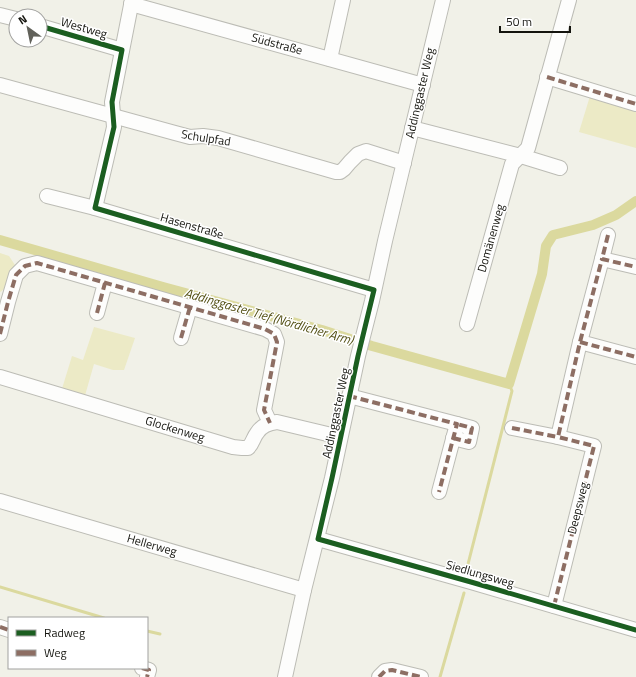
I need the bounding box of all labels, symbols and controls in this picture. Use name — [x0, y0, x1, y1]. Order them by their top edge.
north arrow — [8, 8, 48, 48]
scale bar — [500, 8, 570, 34]
text: N — [15, 11, 30, 28]
street label: Westweg — [59, 12, 110, 43]
text: 50 m — [506, 12, 532, 31]
street label: Südstraße — [249, 28, 305, 59]
street label: Addinggaster Weg — [400, 46, 439, 140]
street label: Schulpfad — [180, 124, 232, 151]
street label: Domänenweg — [472, 201, 509, 274]
street label: Hasenstraße — [158, 207, 226, 244]
water label: Addinggaster Tief (Nördlicher Arm) — [182, 282, 357, 350]
street label: Addinggaster Weg — [317, 366, 354, 460]
street label: Glockenweg — [143, 411, 207, 447]
street label: Deepsweg — [562, 480, 593, 536]
street label: Hellerweg — [125, 528, 179, 561]
street label: Siedlungsweg — [444, 555, 516, 592]
legend — [8, 617, 148, 669]
text: Radweg — [44, 623, 85, 642]
text: Weg — [44, 643, 67, 662]

